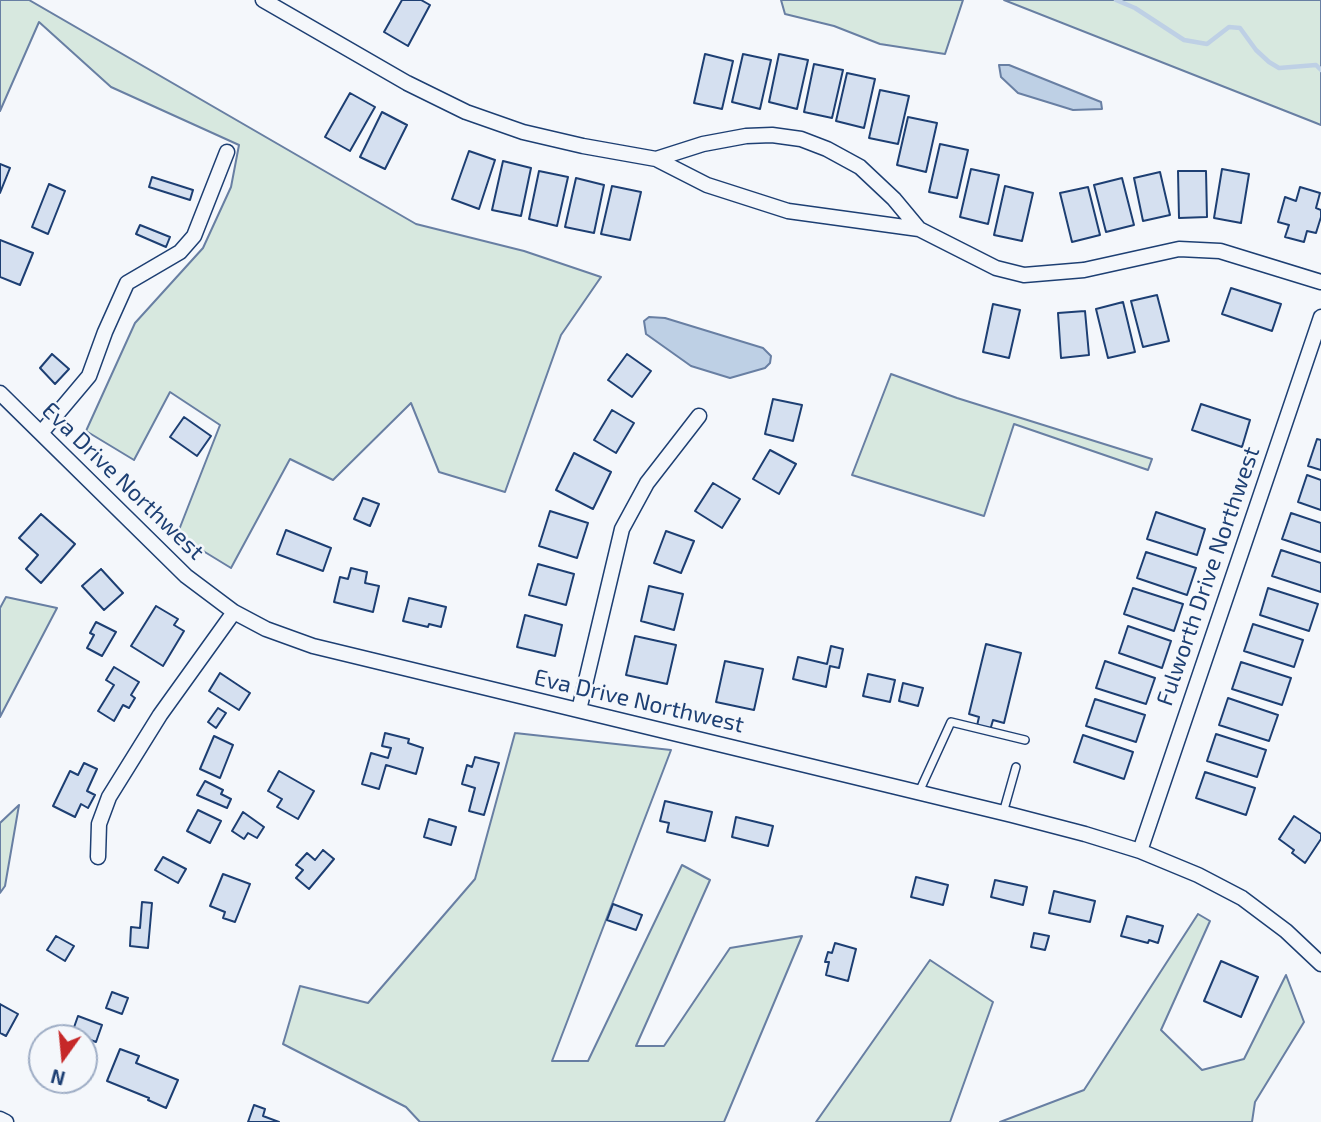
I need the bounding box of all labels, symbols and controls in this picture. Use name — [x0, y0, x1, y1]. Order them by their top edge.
street label: Eva Drive Northwest — [36, 396, 210, 566]
street label: Fulworth Drive Northwest — [1151, 443, 1265, 709]
street label: Eva Drive Northwest — [531, 663, 747, 739]
north arrow — [28, 1024, 98, 1094]
text: N — [48, 1065, 68, 1091]

